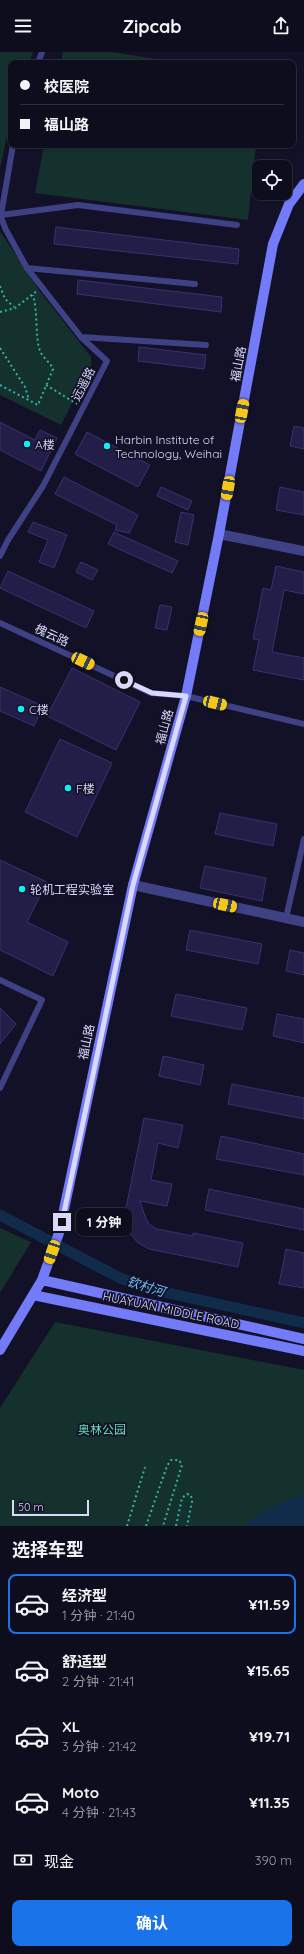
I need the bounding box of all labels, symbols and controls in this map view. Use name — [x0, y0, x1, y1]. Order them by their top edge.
icon: menu — [12, 15, 34, 37]
text: Zipcab — [122, 15, 182, 38]
icon: share — [270, 15, 292, 37]
text: 校医院 — [44, 77, 89, 96]
text: 福山路 — [44, 115, 89, 134]
map controls — [252, 160, 292, 200]
button: locate — [252, 160, 292, 200]
street label: 福山路 — [227, 345, 249, 383]
street label: 远遥路 — [68, 365, 98, 403]
car — [234, 398, 250, 424]
place label: Harbin Institute of Technology, Weihai — [115, 432, 222, 461]
place label: A楼 — [35, 437, 55, 452]
marker: A楼 — [22, 439, 32, 449]
marker: Harbin Institute of Technology, Weihai — [102, 441, 112, 451]
car — [220, 475, 236, 501]
car — [193, 611, 209, 637]
street label: 槐云路 — [33, 621, 71, 649]
car — [70, 650, 96, 672]
route start — [115, 671, 133, 689]
car — [202, 694, 228, 712]
place label: C楼 — [29, 702, 49, 717]
marker: C楼 — [16, 704, 26, 714]
street label: 福山路 — [152, 708, 176, 746]
place label: F楼 — [76, 781, 95, 796]
marker: F楼 — [63, 783, 73, 793]
place label: 轮机工程实验室 — [30, 882, 114, 897]
marker: 轮机工程实验室 — [17, 884, 27, 894]
car — [212, 897, 238, 913]
street label: 福山路 — [75, 1023, 97, 1061]
callout: 1 分钟 — [76, 1208, 132, 1236]
route end — [53, 1213, 71, 1231]
text: 1 分钟 — [87, 1214, 121, 1230]
car — [42, 1239, 62, 1265]
water label: 钦村河 — [125, 1273, 170, 1300]
street label: HUAYUAN MIDDLE ROAD — [101, 1288, 241, 1332]
park label: 奥林公园 — [78, 1422, 126, 1437]
scale bar — [12, 1498, 89, 1517]
text: 50 m — [18, 1500, 44, 1514]
text: 选择车型 — [12, 1538, 84, 1561]
icon: car — [14, 1586, 50, 1622]
text: 经济型 — [62, 1586, 107, 1605]
text: ¥11.59 — [248, 1595, 290, 1614]
text: 1 分钟 · 21:40 — [62, 1607, 135, 1623]
icon: car — [14, 1652, 50, 1688]
text: 舒适型 — [62, 1652, 107, 1671]
text: ¥15.65 — [247, 1661, 290, 1680]
text: 2 分钟 · 21:41 — [62, 1673, 134, 1689]
text: XL — [62, 1717, 80, 1736]
icon: car — [14, 1718, 50, 1754]
text: ¥19.71 — [249, 1727, 290, 1746]
text: 3 分钟 · 21:42 — [62, 1738, 137, 1754]
text: Moto — [62, 1783, 99, 1802]
icon: car — [14, 1784, 50, 1820]
text: ¥11.35 — [249, 1793, 290, 1812]
text: 4 分钟 · 21:43 — [62, 1804, 136, 1820]
icon: cash — [12, 1849, 34, 1871]
text: 现金 — [44, 1852, 74, 1871]
text: 390 m — [255, 1852, 292, 1868]
button: 确认 — [12, 1900, 292, 1946]

